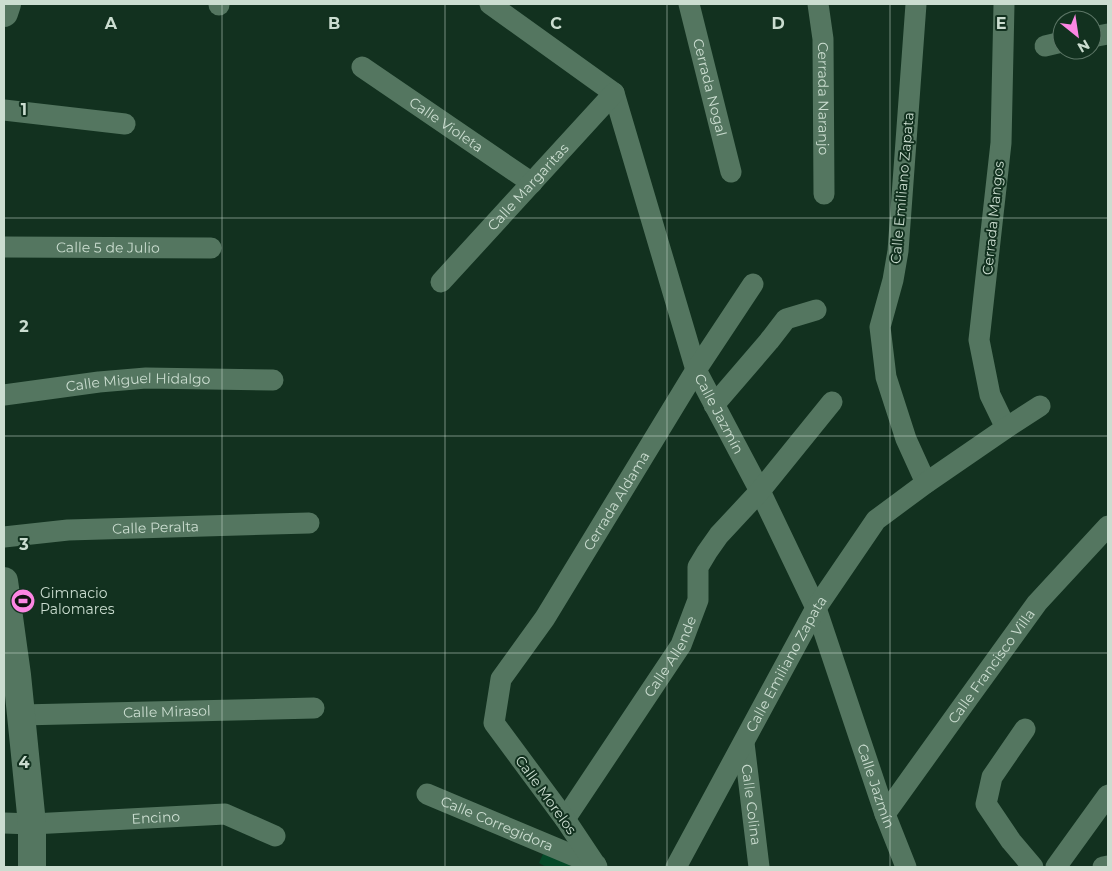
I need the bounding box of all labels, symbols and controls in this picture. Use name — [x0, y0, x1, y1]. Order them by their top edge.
north arrow — [1052, 10, 1102, 60]
text: A — [104, 14, 118, 33]
text: B — [328, 14, 340, 33]
text: C — [550, 14, 562, 33]
text: D — [771, 14, 785, 33]
text: E — [996, 14, 1006, 33]
text: N — [1074, 36, 1093, 57]
street label: Cerrada Nogal — [689, 37, 731, 138]
street label: Cerrada Naranjo — [814, 42, 833, 156]
street label: Calle Violeta — [406, 93, 487, 156]
text: 1 — [21, 100, 27, 119]
street label: Calle Emiliano Zapata — [886, 111, 918, 265]
street label: Calle Margaritas — [484, 139, 573, 234]
street label: Cerrada Mangos — [978, 160, 1008, 276]
street label: Calle 5 de Julio — [56, 238, 160, 257]
text: 2 — [19, 317, 29, 336]
street label: Calle Miguel Hidalgo — [65, 369, 211, 395]
street label: Calle Jazmín — [691, 370, 748, 457]
street label: Cerrada Aldama — [579, 448, 653, 554]
street label: Calle Peralta — [112, 517, 199, 538]
text: 3 — [18, 535, 29, 554]
place label: Gimnacio Palomares — [40, 584, 115, 618]
sports icon: Gimnacio Palomares — [10, 588, 36, 614]
street label: Calle Emiliano Zapata — [742, 592, 831, 735]
street label: Calle Francisco Villa — [944, 605, 1039, 727]
street label: Calle Allende — [640, 613, 700, 701]
street label: Calle Mirasol — [123, 701, 211, 722]
street label: Calle Jazmín — [853, 741, 899, 831]
street label: Calle Morelos — [511, 752, 581, 838]
text: 4 — [18, 753, 30, 772]
street label: Calle Colina — [738, 763, 765, 846]
street label: Calle Corregidora — [438, 792, 556, 855]
street label: Encino — [131, 807, 181, 828]

